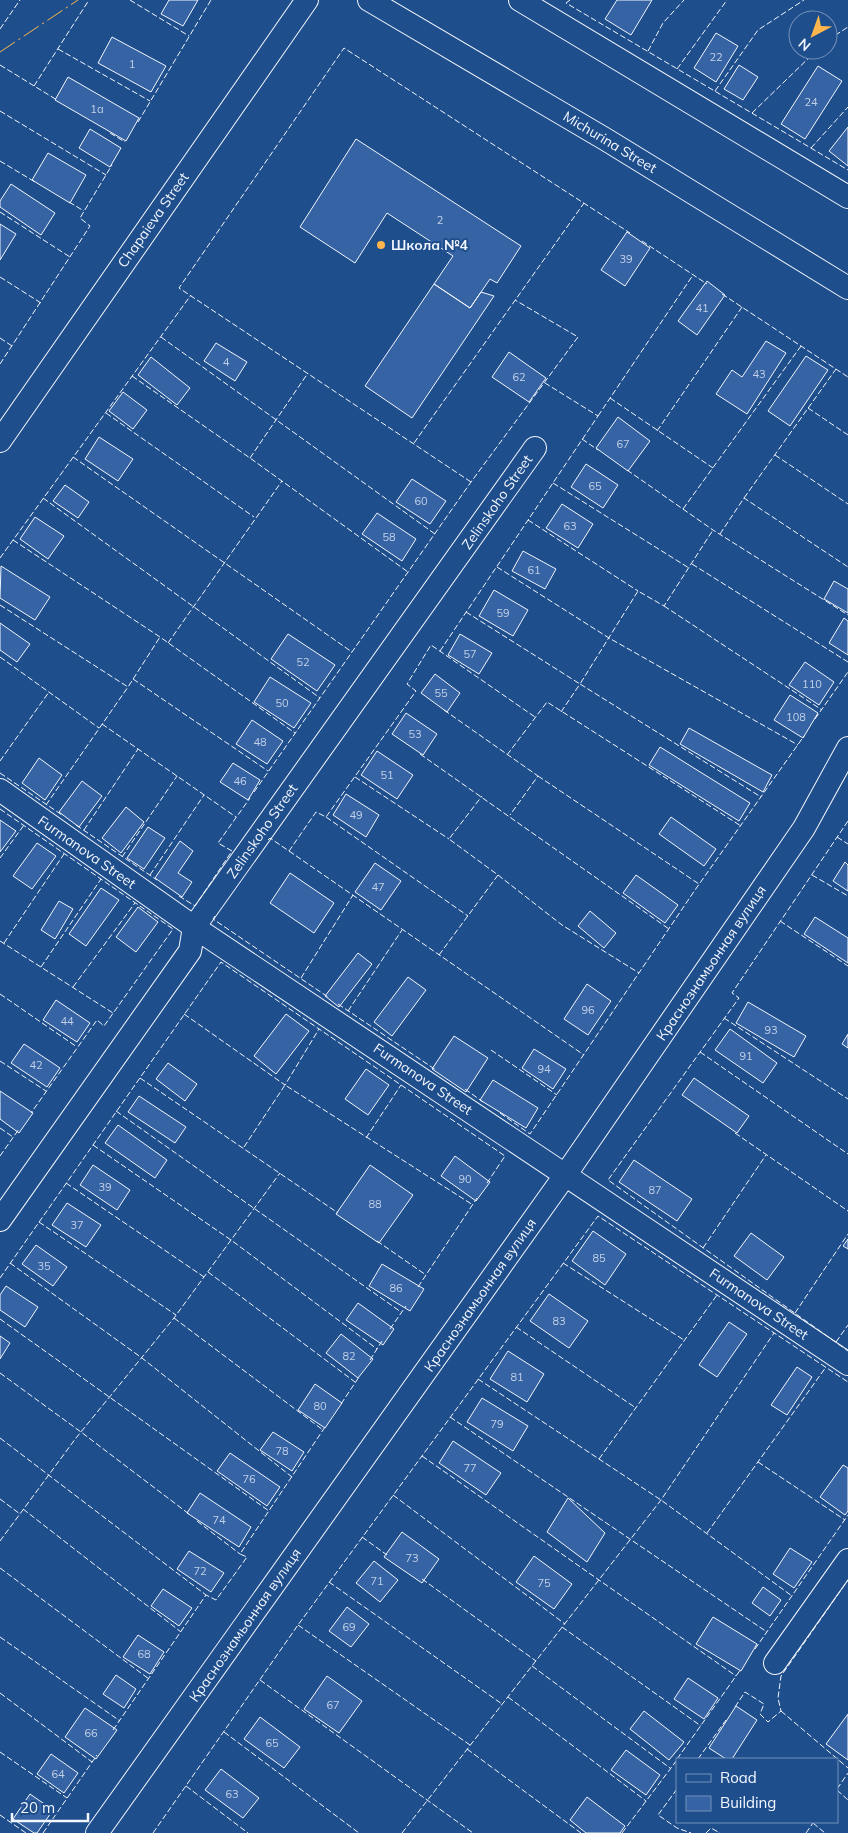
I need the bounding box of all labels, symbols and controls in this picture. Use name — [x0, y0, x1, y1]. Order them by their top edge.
north arrow — [788, 10, 838, 60]
text: N — [795, 35, 814, 55]
house number: 22 — [709, 50, 723, 64]
house number: 1 — [129, 57, 135, 71]
house number: 24 — [804, 95, 818, 109]
house number: 1а — [90, 102, 104, 116]
street label: Michurina Street — [560, 107, 660, 177]
street label: Chapaieva Street — [114, 169, 193, 271]
house number: 2 — [437, 213, 444, 227]
place label: Школа №4 — [391, 236, 469, 254]
marker: Школа №4 — [375, 239, 387, 251]
house number: 39 — [619, 252, 633, 266]
house number: 41 — [695, 301, 709, 315]
house number: 4 — [223, 355, 230, 369]
house number: 43 — [752, 367, 766, 381]
house number: 62 — [512, 370, 526, 384]
house number: 67 — [616, 437, 630, 451]
street label: Zelinskoho Street — [458, 451, 536, 553]
house number: 65 — [588, 479, 602, 493]
house number: 60 — [414, 494, 428, 508]
house number: 63 — [563, 519, 577, 533]
house number: 58 — [382, 530, 396, 544]
house number: 61 — [527, 563, 541, 577]
house number: 59 — [496, 606, 510, 620]
house number: 57 — [463, 647, 477, 661]
house number: 52 — [296, 655, 310, 669]
house number: 110 — [802, 677, 822, 691]
house number: 55 — [434, 686, 448, 700]
house number: 50 — [275, 696, 289, 710]
house number: 108 — [786, 710, 806, 724]
house number: 53 — [408, 727, 422, 741]
house number: 48 — [253, 735, 267, 749]
house number: 51 — [380, 768, 394, 782]
house number: 46 — [233, 774, 247, 788]
street label: Zelinskoho Street — [223, 780, 301, 882]
house number: 49 — [349, 808, 363, 822]
street label: Furmanova Street — [34, 811, 140, 893]
house number: 47 — [371, 880, 385, 894]
street label: Краснознамьонная вулиця — [652, 882, 770, 1044]
house number: 96 — [581, 1003, 595, 1017]
house number: 44 — [60, 1014, 74, 1028]
house number: 93 — [764, 1023, 778, 1037]
street label: Furmanova Street — [370, 1039, 476, 1119]
house number: 91 — [739, 1049, 753, 1063]
house number: 42 — [29, 1058, 43, 1072]
house number: 94 — [537, 1062, 551, 1076]
house number: 90 — [458, 1172, 472, 1186]
house number: 39 — [98, 1180, 112, 1194]
house number: 87 — [648, 1183, 662, 1197]
house number: 88 — [368, 1197, 382, 1211]
street label: Краснознамьонная вулиця — [420, 1215, 540, 1375]
house number: 37 — [70, 1218, 84, 1232]
house number: 85 — [592, 1251, 606, 1265]
house number: 35 — [37, 1259, 51, 1273]
street label: Furmanova Street — [706, 1264, 812, 1344]
house number: 86 — [389, 1281, 403, 1295]
house number: 83 — [552, 1314, 566, 1328]
house number: 82 — [342, 1349, 356, 1363]
house number: 81 — [510, 1370, 524, 1384]
house number: 80 — [313, 1399, 327, 1413]
house number: 79 — [490, 1417, 504, 1431]
house number: 78 — [275, 1444, 289, 1458]
house number: 77 — [463, 1461, 477, 1475]
house number: 76 — [242, 1472, 256, 1486]
house number: 74 — [212, 1513, 226, 1527]
street label: Краснознамьонная вулиця — [185, 1545, 305, 1705]
house number: 73 — [405, 1551, 419, 1565]
house number: 72 — [193, 1564, 207, 1578]
house number: 71 — [370, 1574, 384, 1588]
house number: 75 — [537, 1576, 551, 1590]
house number: 69 — [342, 1620, 356, 1634]
house number: 68 — [137, 1647, 151, 1661]
house number: 67 — [326, 1698, 340, 1712]
house number: 66 — [84, 1726, 98, 1740]
house number: 65 — [265, 1736, 279, 1750]
legend — [676, 1758, 838, 1823]
house number: 64 — [51, 1767, 65, 1781]
text: Road — [720, 1768, 757, 1787]
house number: 63 — [225, 1787, 239, 1801]
scale bar — [12, 1790, 89, 1822]
text: Building — [720, 1793, 776, 1812]
text: 20 m — [20, 1798, 55, 1817]

